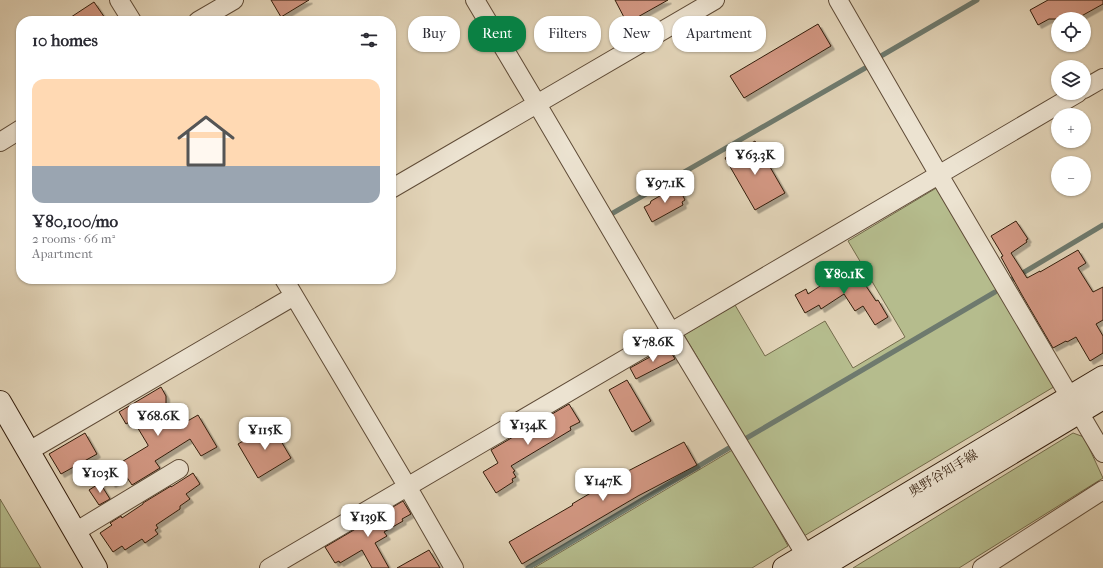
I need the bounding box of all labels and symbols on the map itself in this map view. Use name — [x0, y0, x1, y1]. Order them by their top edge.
pin: ¥63.3K — [722, 142, 788, 176]
pin: ¥97.1K — [632, 170, 698, 204]
pin: ¥80.1K — [811, 261, 877, 295]
pin: ¥78.6K — [620, 329, 686, 363]
pin: ¥68.6K — [125, 403, 191, 437]
pin: ¥134K — [500, 412, 556, 446]
pin: ¥115K — [237, 417, 293, 451]
street label: 奥野谷知手線 — [906, 446, 980, 500]
pin: ¥103K — [72, 460, 128, 494]
pin: ¥147K — [575, 468, 631, 502]
pin: ¥139K — [340, 504, 396, 538]

